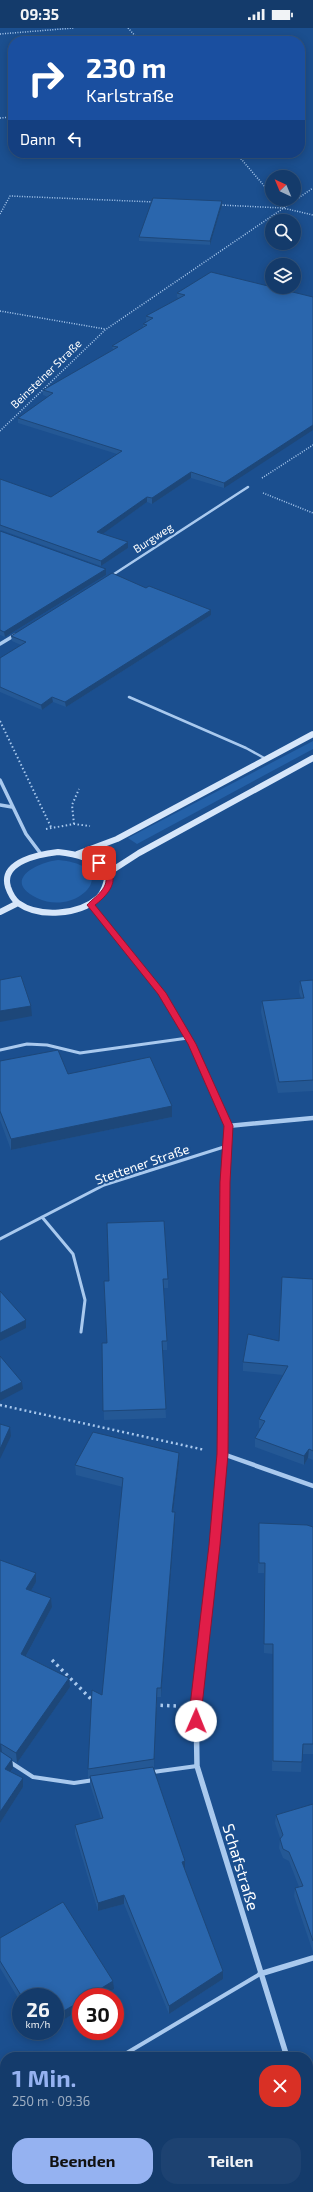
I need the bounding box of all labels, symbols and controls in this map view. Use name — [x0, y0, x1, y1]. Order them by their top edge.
text: 09:35 — [20, 5, 59, 23]
text: 230 m — [86, 50, 167, 84]
icon: right — [20, 52, 72, 104]
text: Karlstraße — [86, 84, 174, 106]
icon: left — [64, 128, 86, 150]
text: Dann — [20, 130, 56, 148]
north arrow — [265, 170, 301, 206]
map controls — [265, 170, 301, 294]
button: search — [265, 214, 301, 250]
button: layers — [265, 258, 301, 294]
street label: Beinsteiner Straße — [8, 337, 84, 411]
street label: Burgweg — [130, 520, 175, 555]
pin — [82, 846, 116, 880]
icon: arrive — [88, 852, 110, 874]
street label: Stettener Straße — [93, 1140, 191, 1188]
position arrow — [175, 1700, 217, 1742]
street label: Schafstraße — [219, 1821, 264, 1913]
speed limit sign: 30 — [72, 1988, 124, 2040]
text: 26 — [26, 1997, 50, 2021]
text: km/h — [26, 2018, 50, 2030]
text: 1 Min. — [12, 2063, 76, 2092]
button: close — [259, 2065, 301, 2107]
text: 250 m · 09:36 — [12, 2093, 90, 2109]
button: Beenden — [12, 2138, 153, 2184]
button: Teilen — [161, 2138, 301, 2184]

